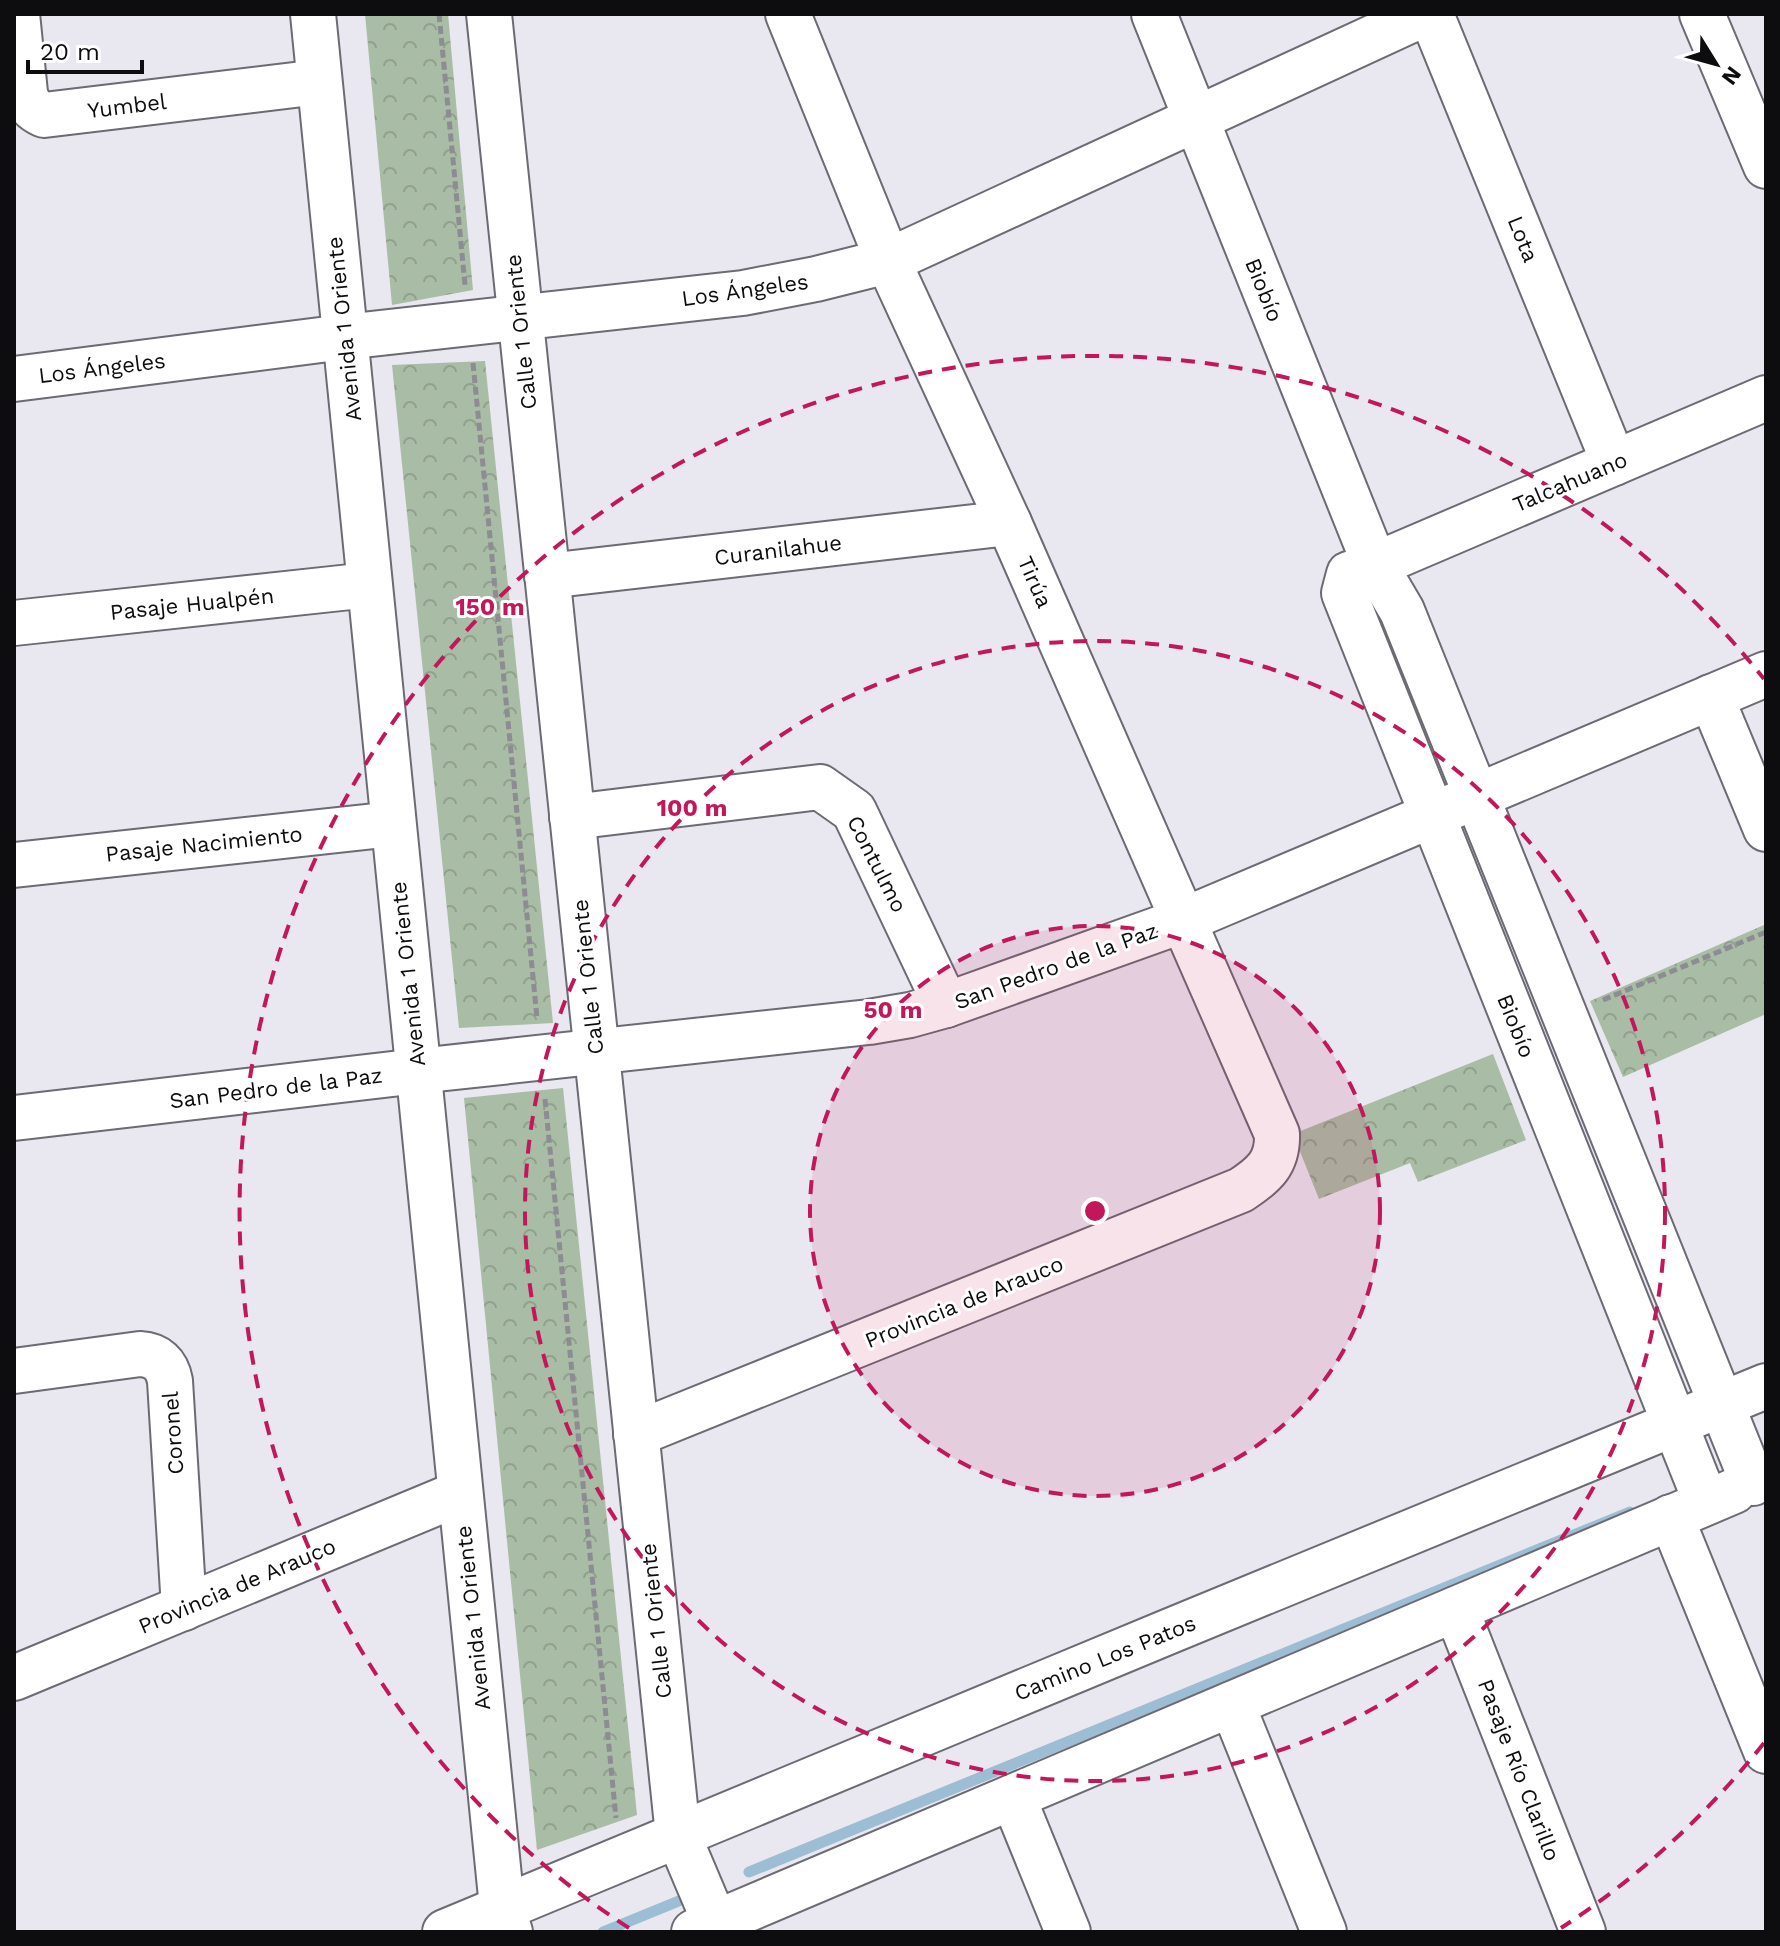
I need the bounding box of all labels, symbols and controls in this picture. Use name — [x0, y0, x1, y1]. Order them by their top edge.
scale bar — [28, 24, 142, 74]
north arrow — [1676, 24, 1756, 104]
text: 20 m — [40, 38, 100, 66]
text: N — [1717, 62, 1746, 90]
street label: Yumbel — [86, 89, 168, 123]
street label: Lota — [1503, 212, 1543, 266]
street label: Avenida 1 Oriente — [322, 235, 366, 423]
street label: Calle 1 Oriente — [500, 253, 542, 411]
street label: Biobío — [1240, 255, 1288, 325]
street label: Los Ángeles — [680, 269, 810, 311]
street label: Los Ángeles — [37, 348, 167, 388]
street label: Talcahuano — [1509, 447, 1631, 517]
street label: Curanilahue — [713, 530, 843, 570]
street label: Tirúa — [1013, 552, 1057, 612]
street label: Pasaje Hualpén — [109, 583, 275, 625]
text: 150 m — [455, 593, 525, 621]
text: 100 m — [657, 794, 727, 822]
street label: Contulmo — [842, 811, 912, 917]
street label: Pasaje Nacimiento — [104, 821, 304, 867]
street label: Avenida 1 Oriente — [386, 880, 430, 1068]
street label: Calle 1 Oriente — [567, 898, 609, 1056]
street label: San Pedro de la Paz — [951, 918, 1161, 1014]
street label: Biobío — [1492, 991, 1540, 1061]
text: 50 m — [864, 996, 922, 1024]
street label: San Pedro de la Paz — [168, 1063, 384, 1113]
centre of rings — [1081, 1197, 1109, 1225]
street label: Provincia de Arauco — [861, 1251, 1067, 1353]
street label: Coronel — [158, 1390, 188, 1475]
street label: Avenida 1 Oriente — [451, 1524, 495, 1712]
street label: Provincia de Arauco — [135, 1533, 339, 1639]
street label: Calle 1 Oriente — [635, 1542, 677, 1700]
street label: Camino Los Patos — [1011, 1610, 1199, 1706]
street label: Pasaje Río Clarillo — [1473, 1676, 1565, 1864]

